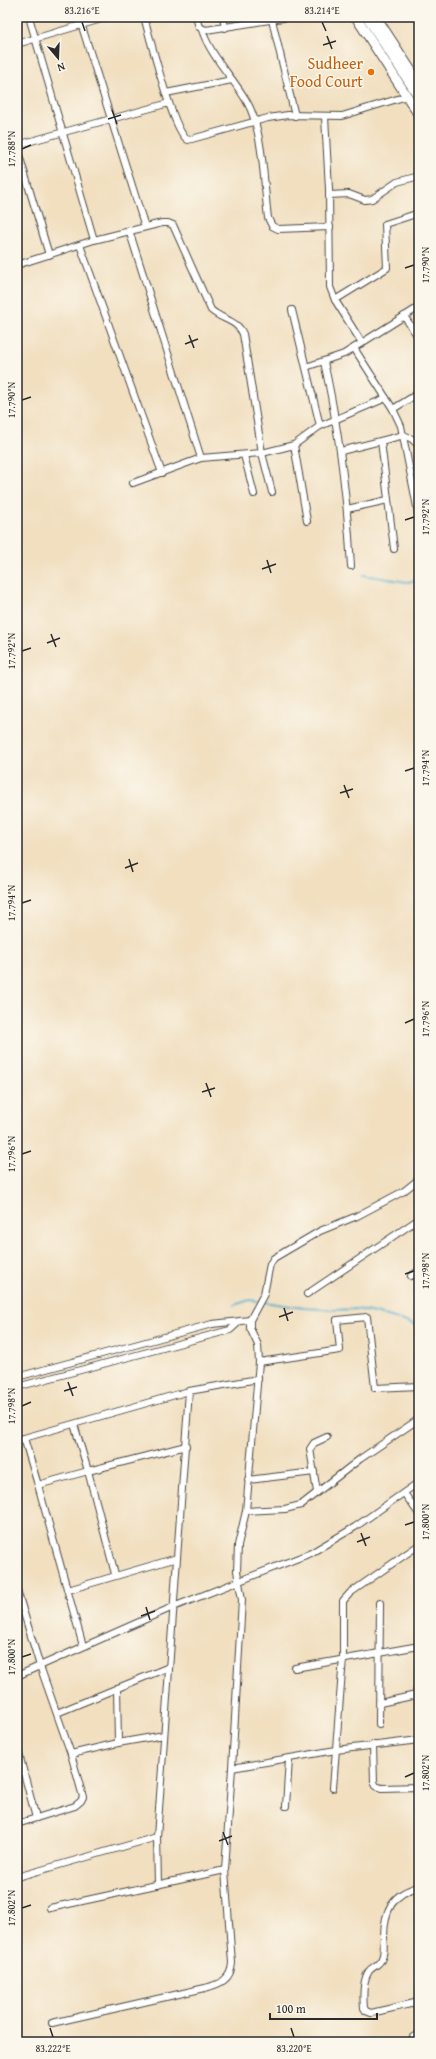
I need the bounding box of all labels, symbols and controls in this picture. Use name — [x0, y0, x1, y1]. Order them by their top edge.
text: 83.216°E — [64, 3, 100, 18]
text: 83.214°E — [304, 3, 340, 18]
north arrow — [38, 38, 78, 78]
place label: Sudheer Food Court — [290, 51, 363, 93]
text: N — [55, 59, 67, 76]
marker: Sudheer Food Court — [366, 67, 376, 77]
text: 17.788°N — [4, 130, 19, 167]
text: 17.790°N — [418, 246, 433, 283]
text: 17.790°N — [4, 381, 19, 418]
text: 17.792°N — [418, 498, 433, 535]
text: 17.792°N — [4, 632, 19, 669]
text: 17.794°N — [418, 749, 433, 786]
text: 17.794°N — [4, 884, 19, 921]
text: 17.796°N — [418, 1000, 433, 1037]
text: 17.796°N — [4, 1135, 19, 1172]
text: 17.798°N — [418, 1252, 433, 1289]
text: 17.798°N — [4, 1387, 19, 1424]
text: 17.800°N — [418, 1503, 433, 1540]
text: 17.800°N — [4, 1638, 19, 1675]
text: 17.802°N — [418, 1754, 433, 1791]
text: 17.802°N — [4, 1889, 19, 1926]
scale bar — [270, 1995, 377, 2021]
text: 100 m — [276, 2000, 306, 2017]
text: 83.222°E — [35, 2041, 71, 2056]
text: 83.220°E — [276, 2041, 312, 2056]

